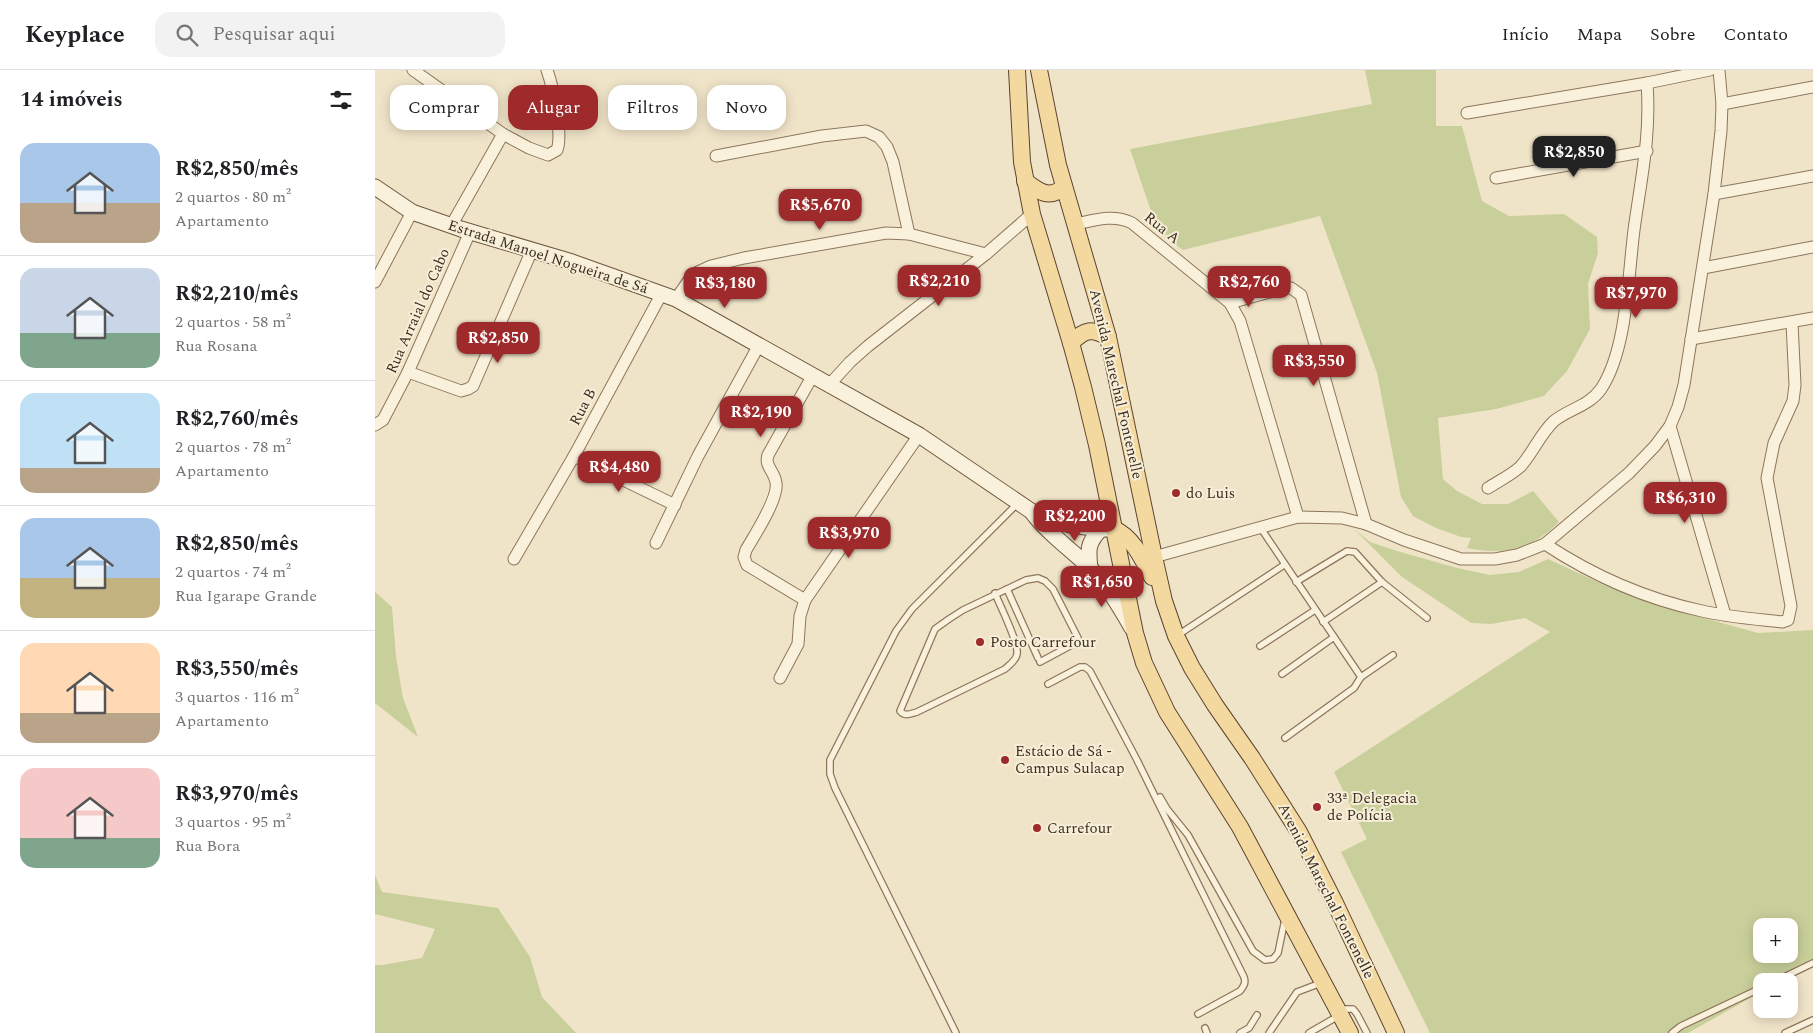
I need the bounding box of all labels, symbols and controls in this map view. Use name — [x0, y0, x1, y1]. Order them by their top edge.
search box — [155, 12, 505, 57]
text: Keyplace — [25, 17, 125, 53]
text: Pesquisar aqui — [213, 20, 335, 49]
icon: search — [173, 21, 201, 49]
text: Início — [1502, 21, 1549, 48]
text: Mapa — [1577, 21, 1622, 48]
text: Sobre — [1650, 21, 1695, 48]
text: Contato — [1723, 21, 1788, 48]
text: 14 imóveis — [20, 84, 123, 116]
chip: Comprar — [390, 85, 498, 130]
chip: Alugar — [508, 85, 598, 130]
chip: Filtros — [608, 85, 697, 130]
chip: Novo — [707, 85, 786, 130]
icon: filters — [327, 86, 355, 114]
pin: R$2,850 — [1528, 136, 1620, 178]
text: R$2,850 — [1544, 140, 1604, 164]
text: R$2,850/mês — [175, 153, 299, 185]
icon: home — [60, 163, 120, 223]
text: 2 quartos · 80 m² — [175, 185, 291, 209]
pin: R$5,670 — [774, 189, 866, 231]
text: R$5,670 — [790, 193, 850, 217]
street label: Rua A — [1139, 206, 1185, 250]
text: Apartamento — [175, 209, 269, 233]
street label: Estrada Manoel Nogueira de Sá — [445, 214, 652, 300]
street label: Rua Arraial do Cabo — [380, 245, 456, 377]
pin: R$2,210 — [893, 264, 985, 307]
pin: R$3,180 — [679, 266, 771, 309]
pin: R$2,760 — [1203, 266, 1295, 308]
text: R$2,210 — [909, 269, 969, 293]
text: R$2,760 — [1219, 270, 1279, 294]
text: R$3,180 — [695, 271, 755, 295]
pin: R$7,970 — [1590, 276, 1682, 319]
text: R$2,210/mês — [175, 278, 299, 310]
text: R$7,970 — [1606, 281, 1666, 305]
street label: Avenida Marechal Fontenelle — [1083, 287, 1149, 481]
icon: home — [60, 288, 120, 348]
text: 2 quartos · 58 m² — [175, 310, 291, 334]
pin: R$2,850 — [452, 322, 544, 364]
text: R$2,850 — [468, 326, 528, 350]
text: Rua Rosana — [175, 334, 257, 358]
pin: R$3,550 — [1268, 344, 1360, 387]
text: R$3,550 — [1284, 349, 1344, 373]
street label: Rua B — [564, 384, 602, 430]
pin: R$2,190 — [715, 396, 807, 438]
text: R$2,190 — [731, 400, 791, 424]
text: R$2,760/mês — [175, 403, 299, 435]
icon: home — [60, 413, 120, 473]
text: 2 quartos · 78 m² — [175, 435, 291, 459]
pin: R$4,480 — [573, 450, 665, 493]
text: R$4,480 — [589, 455, 649, 479]
text: Apartamento — [175, 459, 269, 483]
place label: do Luis — [1186, 482, 1235, 505]
pin: R$6,310 — [1639, 482, 1731, 524]
text: R$6,310 — [1655, 486, 1715, 510]
marker: do Luis — [1170, 487, 1182, 499]
pin: R$2,200 — [1029, 500, 1121, 542]
text: R$2,200 — [1045, 504, 1105, 528]
pin: R$3,970 — [803, 516, 895, 559]
text: R$3,970 — [819, 521, 879, 545]
text: R$2,850/mês — [175, 528, 299, 560]
icon: home — [60, 538, 120, 598]
text: 2 quartos · 74 m² — [175, 560, 291, 584]
pin: R$1,650 — [1056, 566, 1148, 608]
text: R$1,650 — [1072, 570, 1132, 594]
text: Rua Igarape Grande — [175, 584, 317, 608]
place label: Posto Carrefour — [990, 631, 1096, 654]
marker: Posto Carrefour — [974, 636, 986, 648]
text: R$3,550/mês — [175, 653, 299, 685]
icon: home — [60, 663, 120, 723]
text: 3 quartos · 116 m² — [175, 685, 299, 709]
text: Apartamento — [175, 709, 269, 733]
place label: Estácio de Sá - Campus Sulacap — [1015, 740, 1124, 780]
marker: Estácio de Sá - Campus Sulacap — [999, 754, 1011, 766]
text: R$3,970/mês — [175, 778, 299, 810]
place label: 33ª Delegacia de Polícia — [1327, 787, 1418, 827]
icon: home — [60, 788, 120, 848]
street label: Avenida Marechal Fontenelle — [1272, 799, 1380, 983]
marker: 33ª Delegacia de Polícia — [1311, 801, 1323, 813]
text: 3 quartos · 95 m² — [175, 810, 291, 834]
place label: Carrefour — [1047, 817, 1112, 840]
marker: Carrefour — [1031, 822, 1043, 834]
text: Rua Bora — [175, 834, 240, 858]
map controls — [1753, 918, 1798, 1018]
button: + — [1753, 918, 1798, 963]
button: − — [1753, 973, 1798, 1018]

